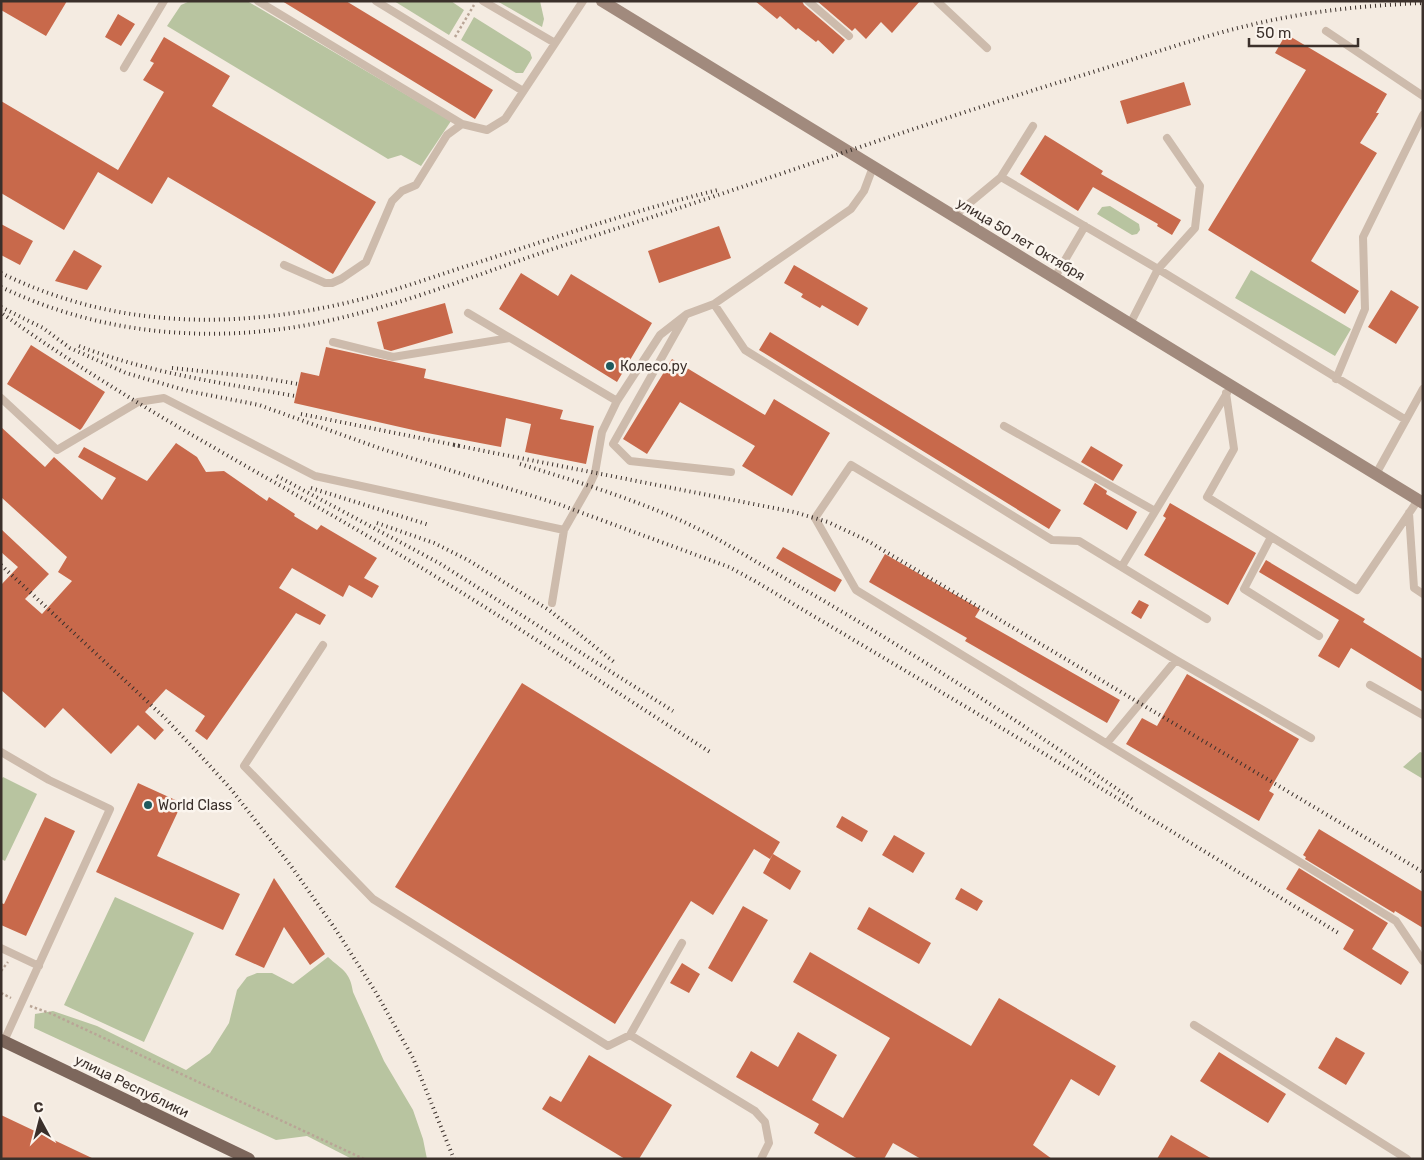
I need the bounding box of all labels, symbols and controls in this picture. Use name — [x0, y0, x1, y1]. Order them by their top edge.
scale bar — [1249, 15, 1358, 47]
text: 50 m — [1256, 24, 1291, 42]
street label: улица 50 лет Октября — [953, 194, 1088, 285]
place label: Колесо.ру — [620, 358, 688, 375]
marker: Колесо.ру — [604, 360, 616, 372]
place label: World Class — [158, 797, 232, 814]
marker: World Class — [142, 799, 154, 811]
street label: улица Республики — [72, 1051, 192, 1121]
north arrow — [15, 1095, 65, 1145]
text: С — [33, 1099, 45, 1117]

